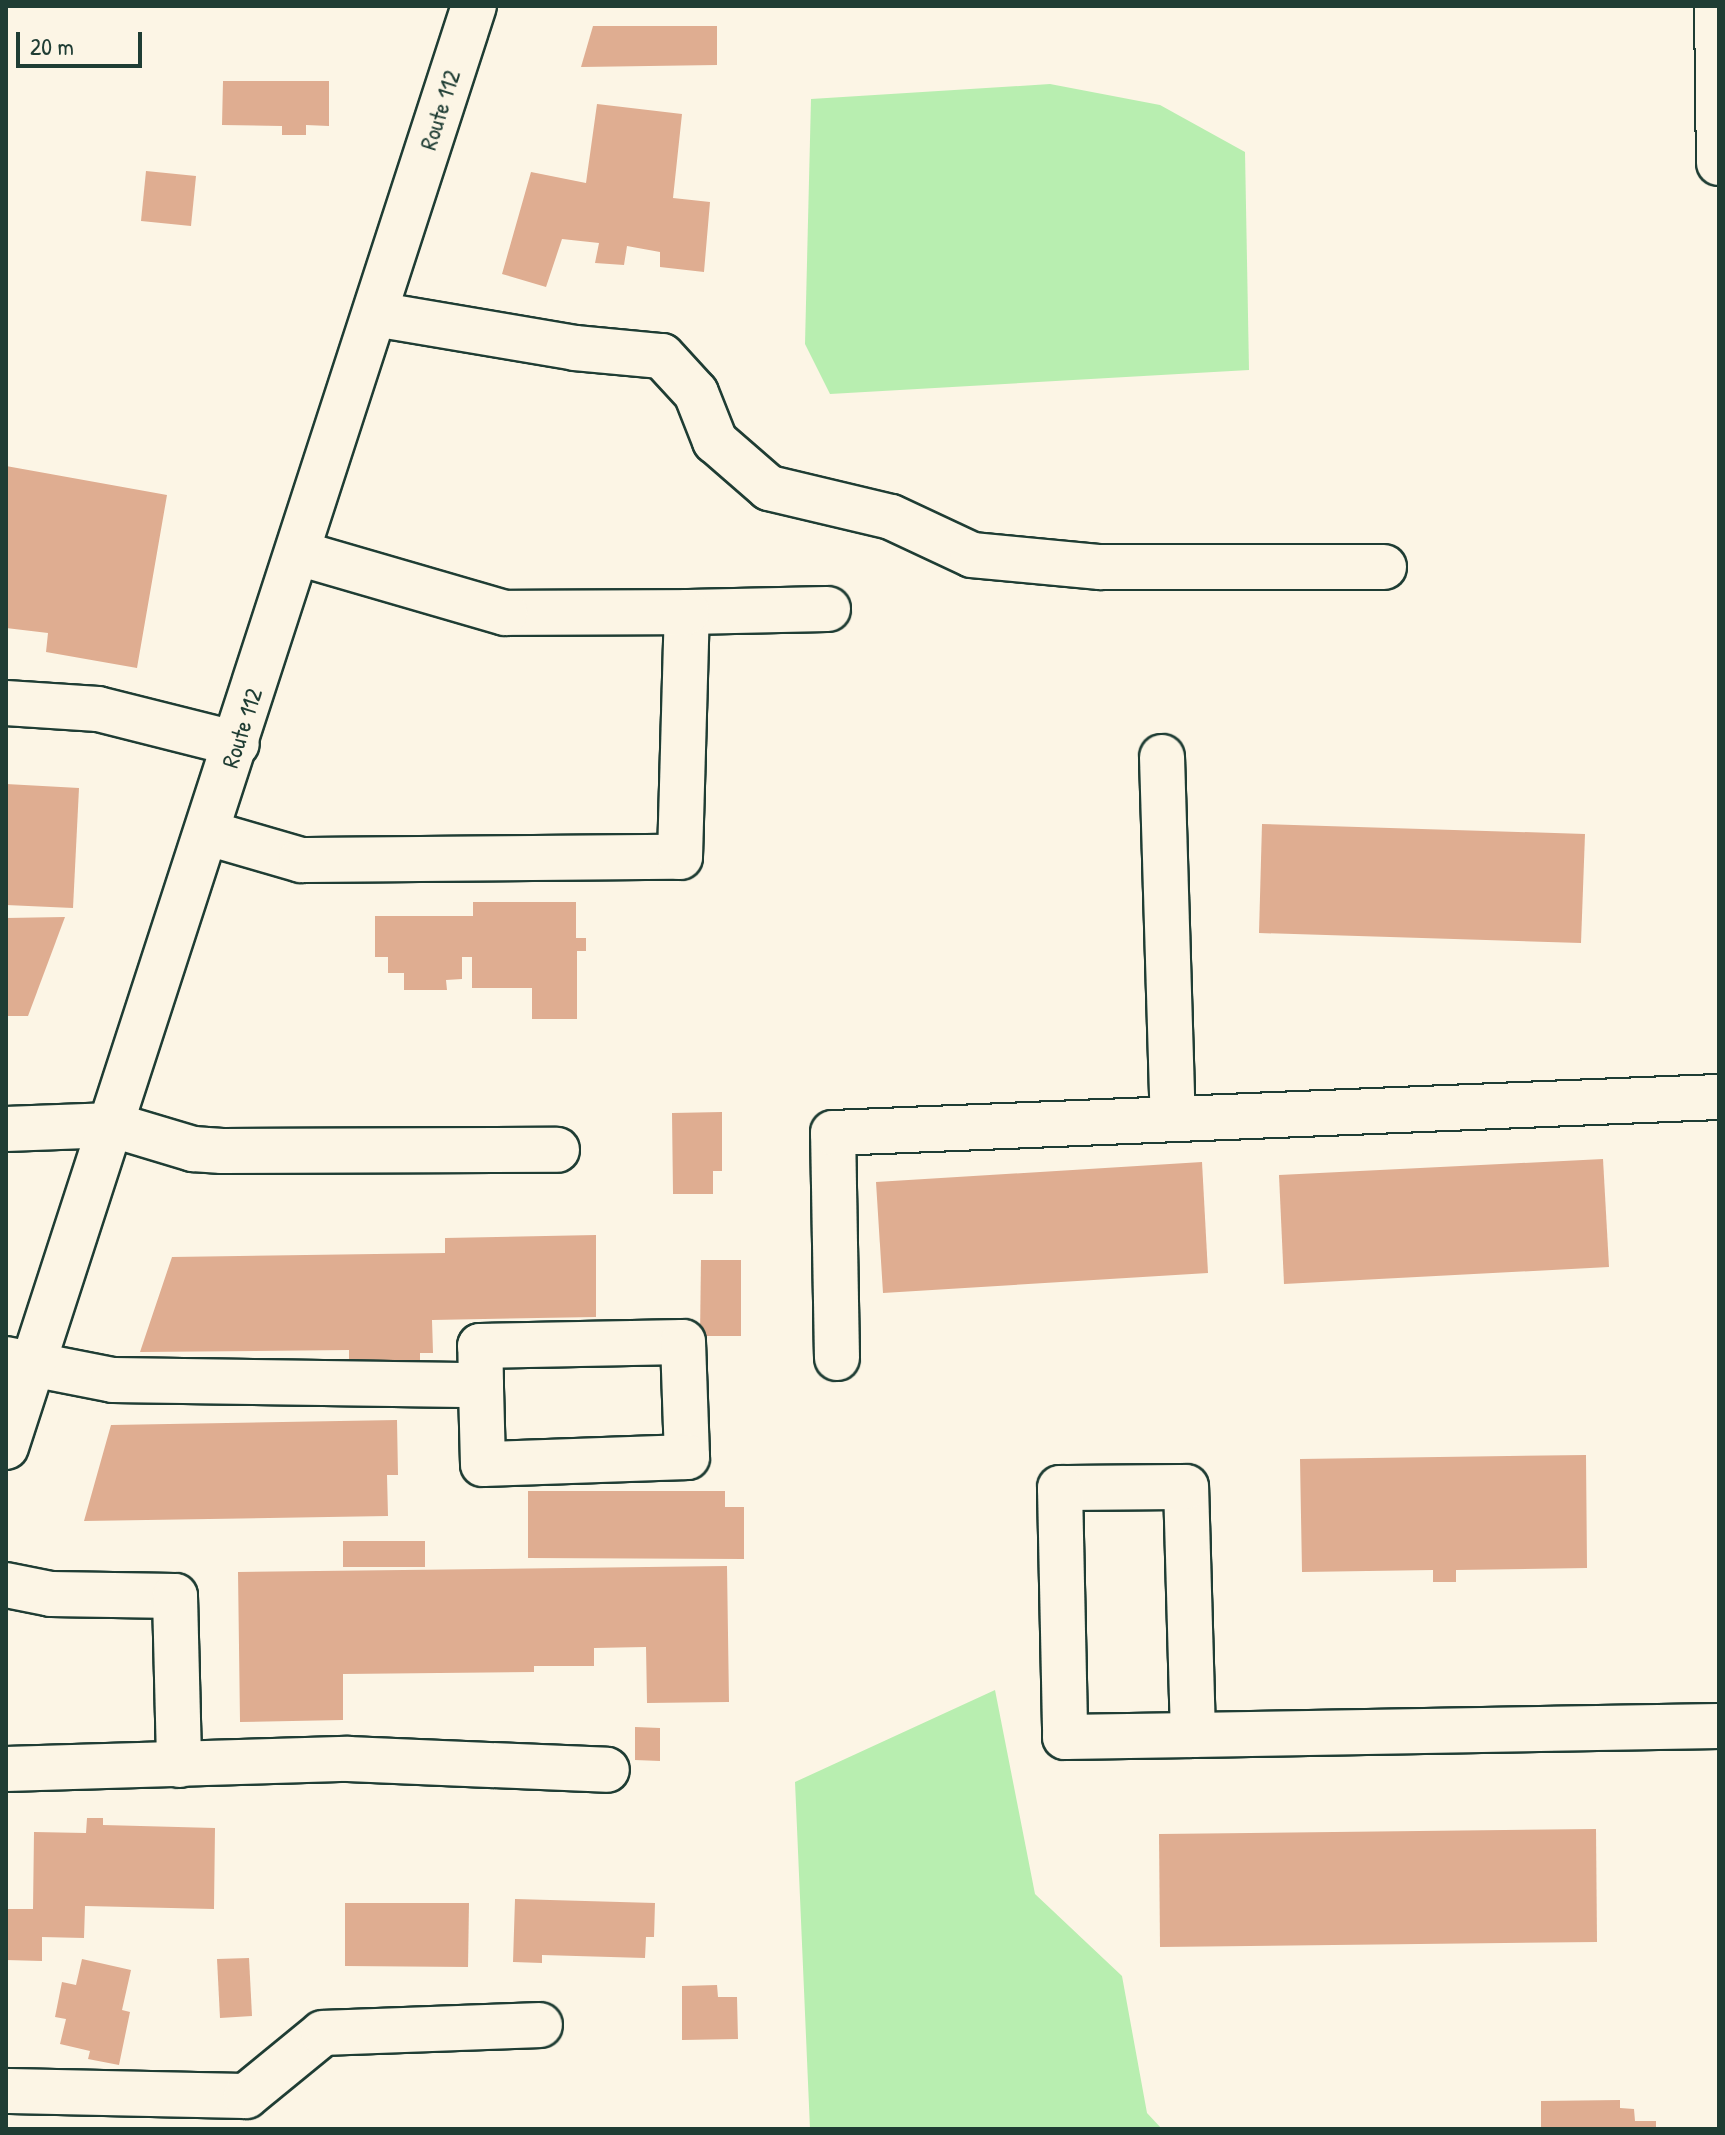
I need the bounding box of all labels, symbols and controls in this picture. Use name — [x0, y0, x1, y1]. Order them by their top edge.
scale bar — [20, 16, 146, 66]
text: 20 m — [30, 30, 74, 62]
street label: Route 112 — [414, 66, 466, 154]
street label: Route 112 — [216, 684, 268, 772]

